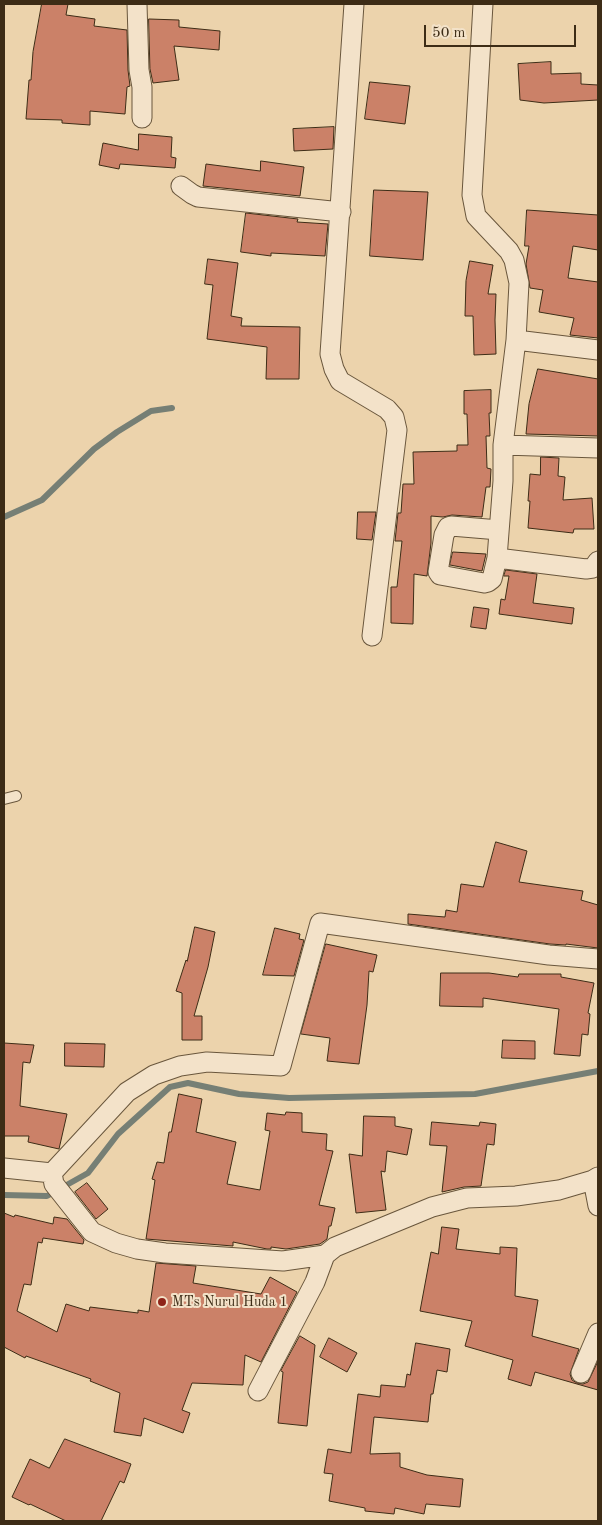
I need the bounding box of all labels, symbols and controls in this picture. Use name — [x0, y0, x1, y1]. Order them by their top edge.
scale bar — [427, 15, 580, 47]
text: 50 m — [432, 26, 466, 41]
place label: MTs Nurul Huda 1 — [172, 1294, 288, 1310]
marker: MTs Nurul Huda 1 — [156, 1296, 168, 1308]

